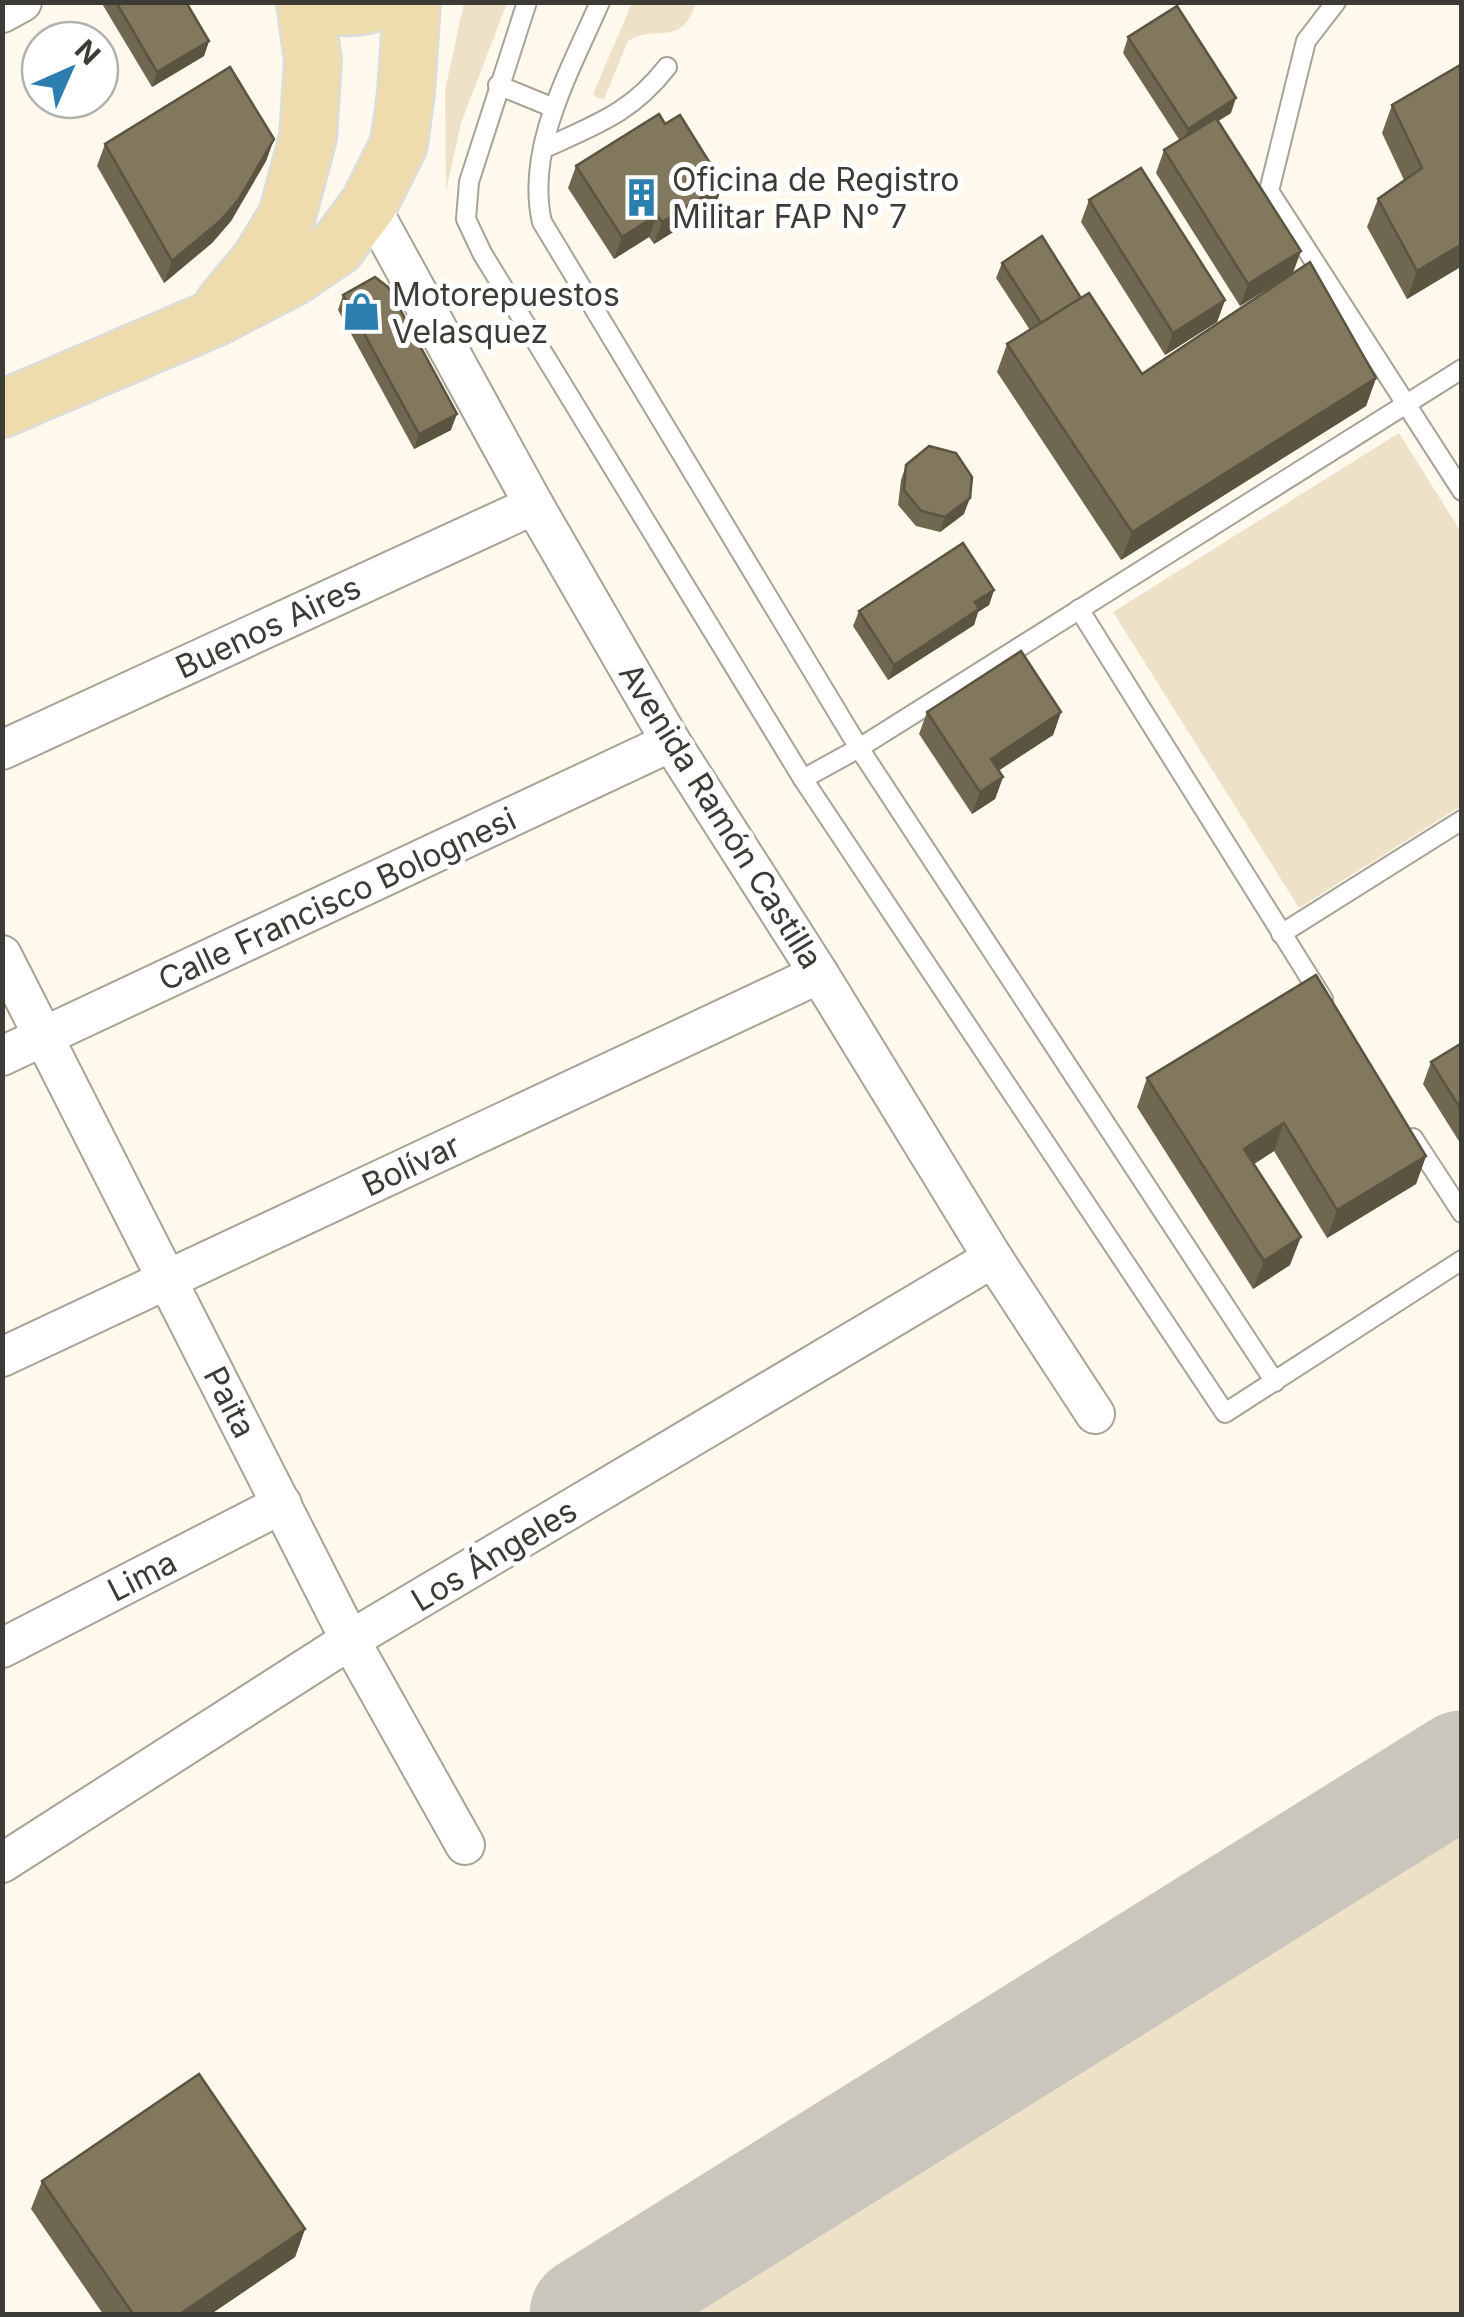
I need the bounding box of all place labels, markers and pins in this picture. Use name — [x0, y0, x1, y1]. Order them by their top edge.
place label: Oficina de Registro Militar FAP N° 7 — [672, 160, 959, 236]
building icon: Oficina de Registro Militar FAP N° 7 — [621, 176, 663, 218]
place label: Motorepuestos Velasquez — [392, 275, 620, 351]
shop icon: Motorepuestos Velasquez — [341, 291, 383, 333]

